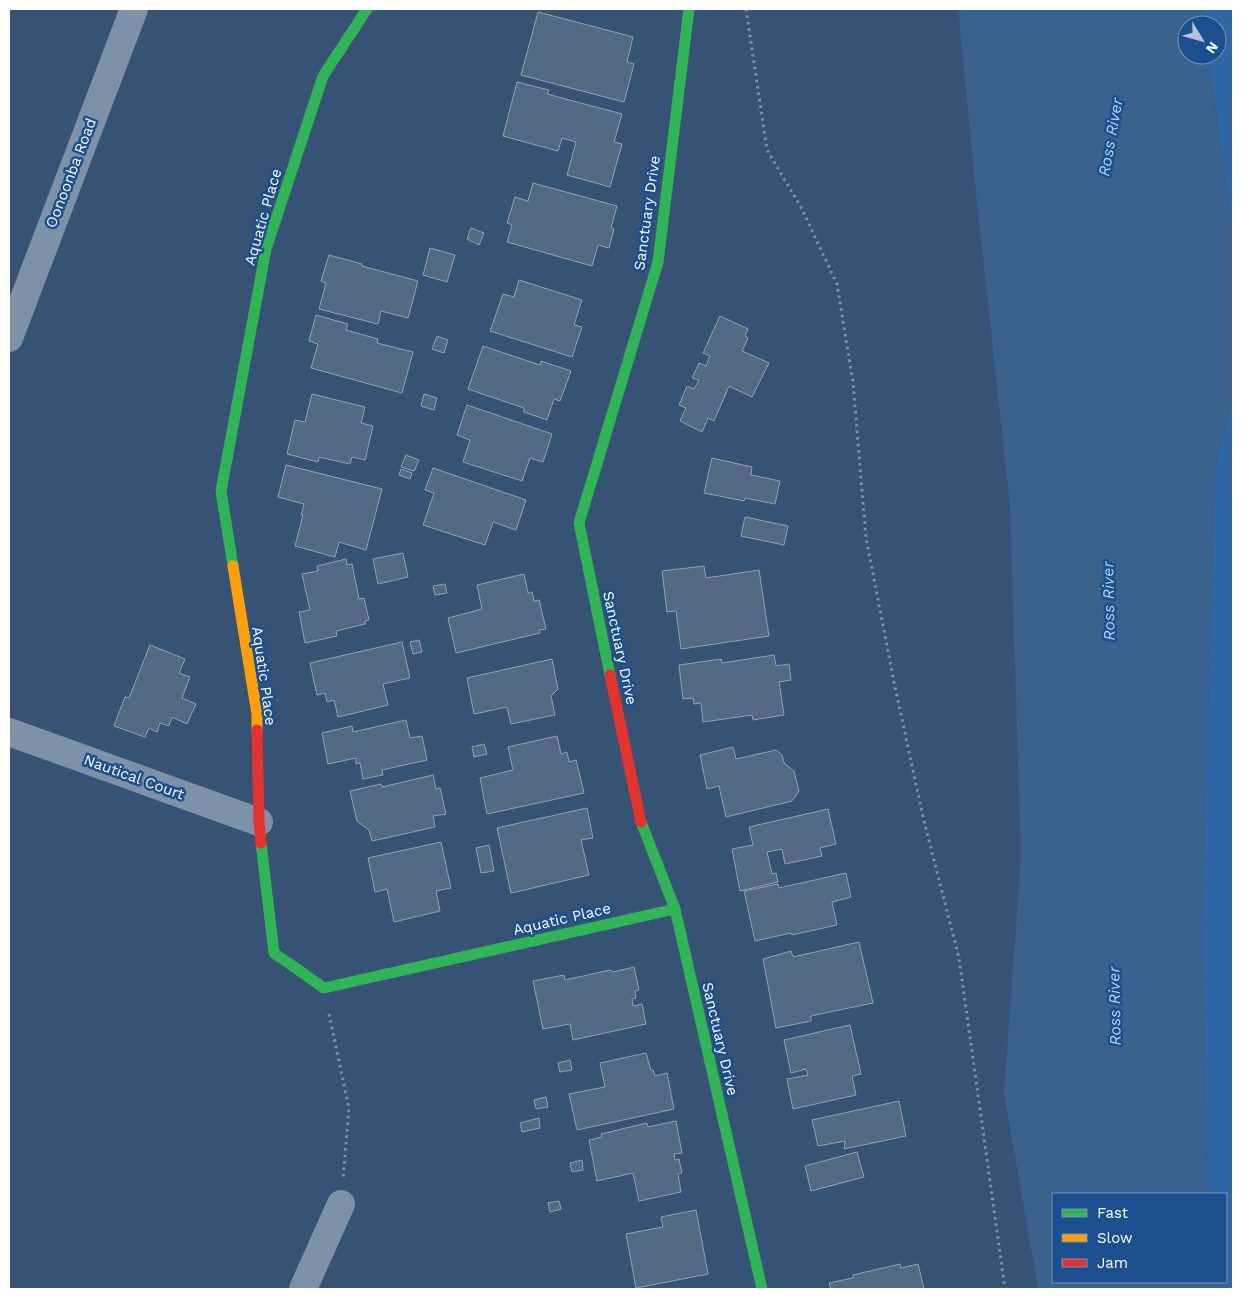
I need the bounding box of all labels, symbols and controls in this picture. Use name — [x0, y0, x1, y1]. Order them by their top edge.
north arrow — [1177, 15, 1227, 65]
text: N — [1203, 39, 1222, 57]
water label: Ross River — [1094, 96, 1127, 178]
street label: Oonoonba Road — [42, 116, 100, 230]
street label: Sanctuary Drive — [630, 155, 664, 271]
street label: Aquatic Place — [241, 167, 285, 267]
water label: Ross River — [1098, 561, 1119, 641]
street label: Sanctuary Drive — [599, 590, 641, 706]
street label: Aquatic Place — [248, 625, 280, 727]
street label: Nautical Court — [81, 750, 187, 804]
street label: Aquatic Place — [511, 899, 613, 939]
water label: Ross River — [1104, 966, 1125, 1046]
street label: Sanctuary Drive — [698, 981, 742, 1097]
legend — [1052, 1193, 1227, 1283]
text: Fast — [1097, 1204, 1129, 1222]
text: Slow — [1097, 1229, 1133, 1247]
text: Jam — [1097, 1254, 1128, 1272]

